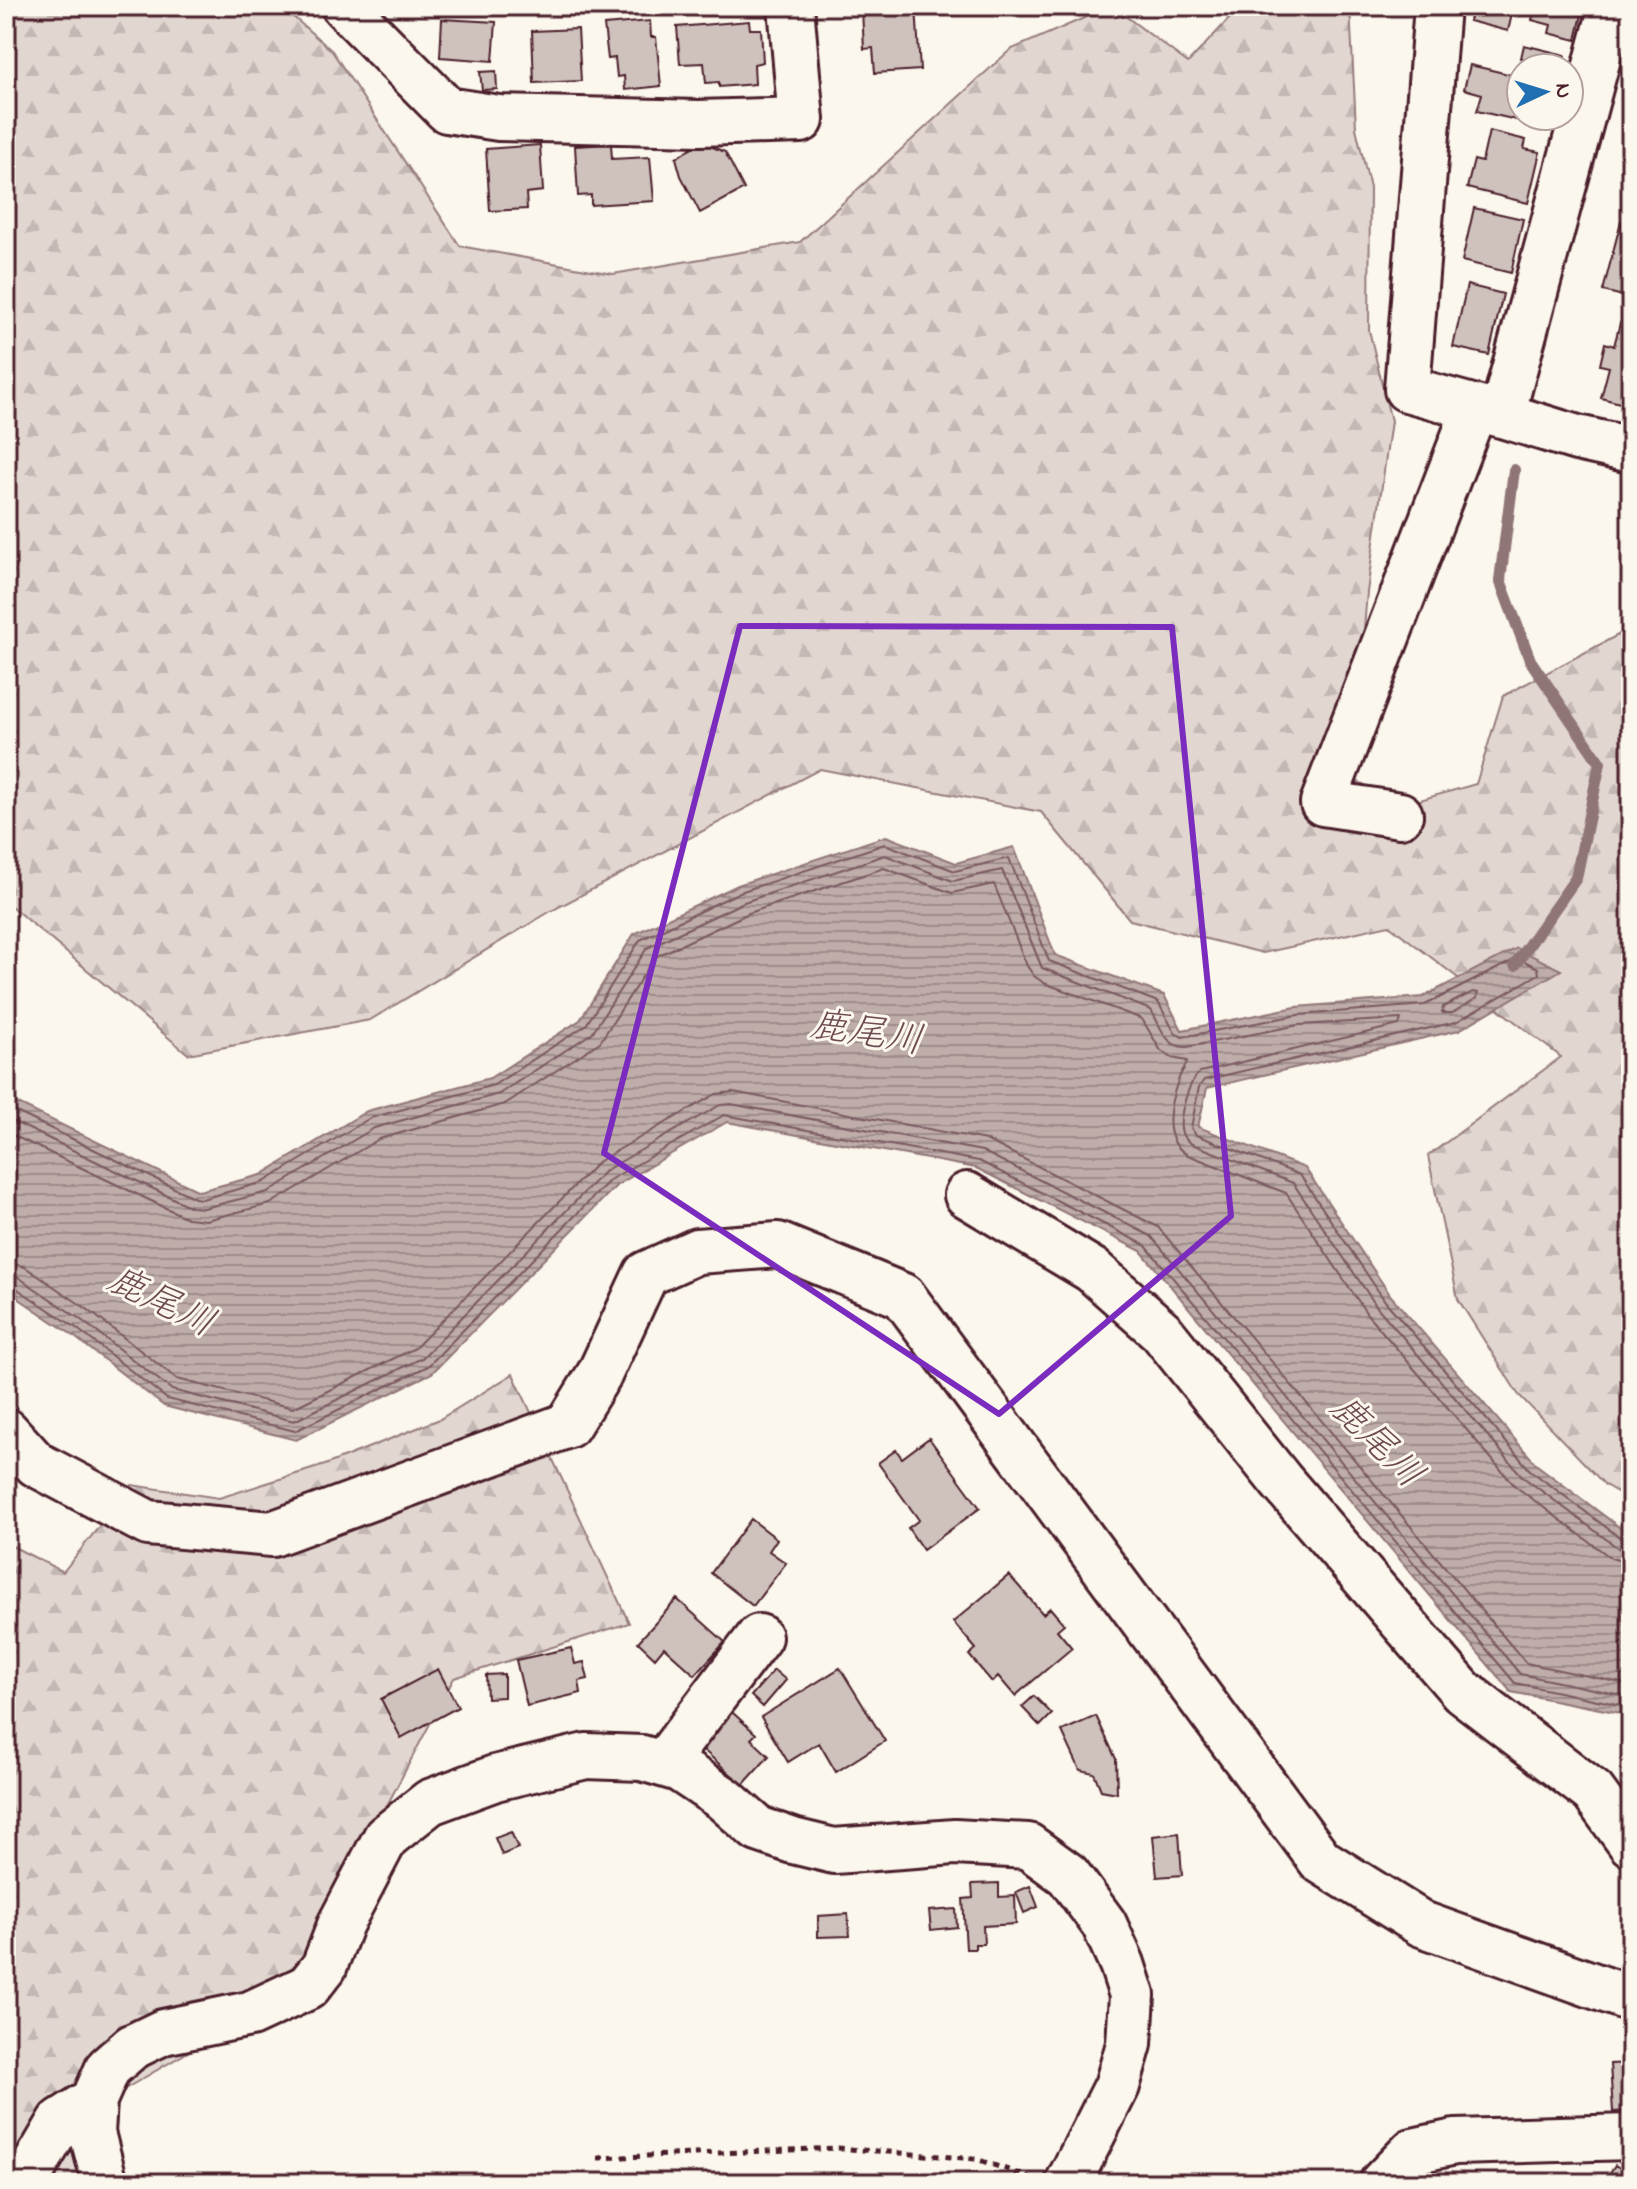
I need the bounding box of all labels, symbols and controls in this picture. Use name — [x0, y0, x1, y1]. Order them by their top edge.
north arrow — [1505, 52, 1585, 132]
text: N — [1545, 82, 1578, 99]
water label: 鹿尾川 — [806, 998, 927, 1072]
water label: 鹿尾川 — [97, 1253, 224, 1354]
water label: 鹿尾川 — [1315, 1383, 1435, 1503]

